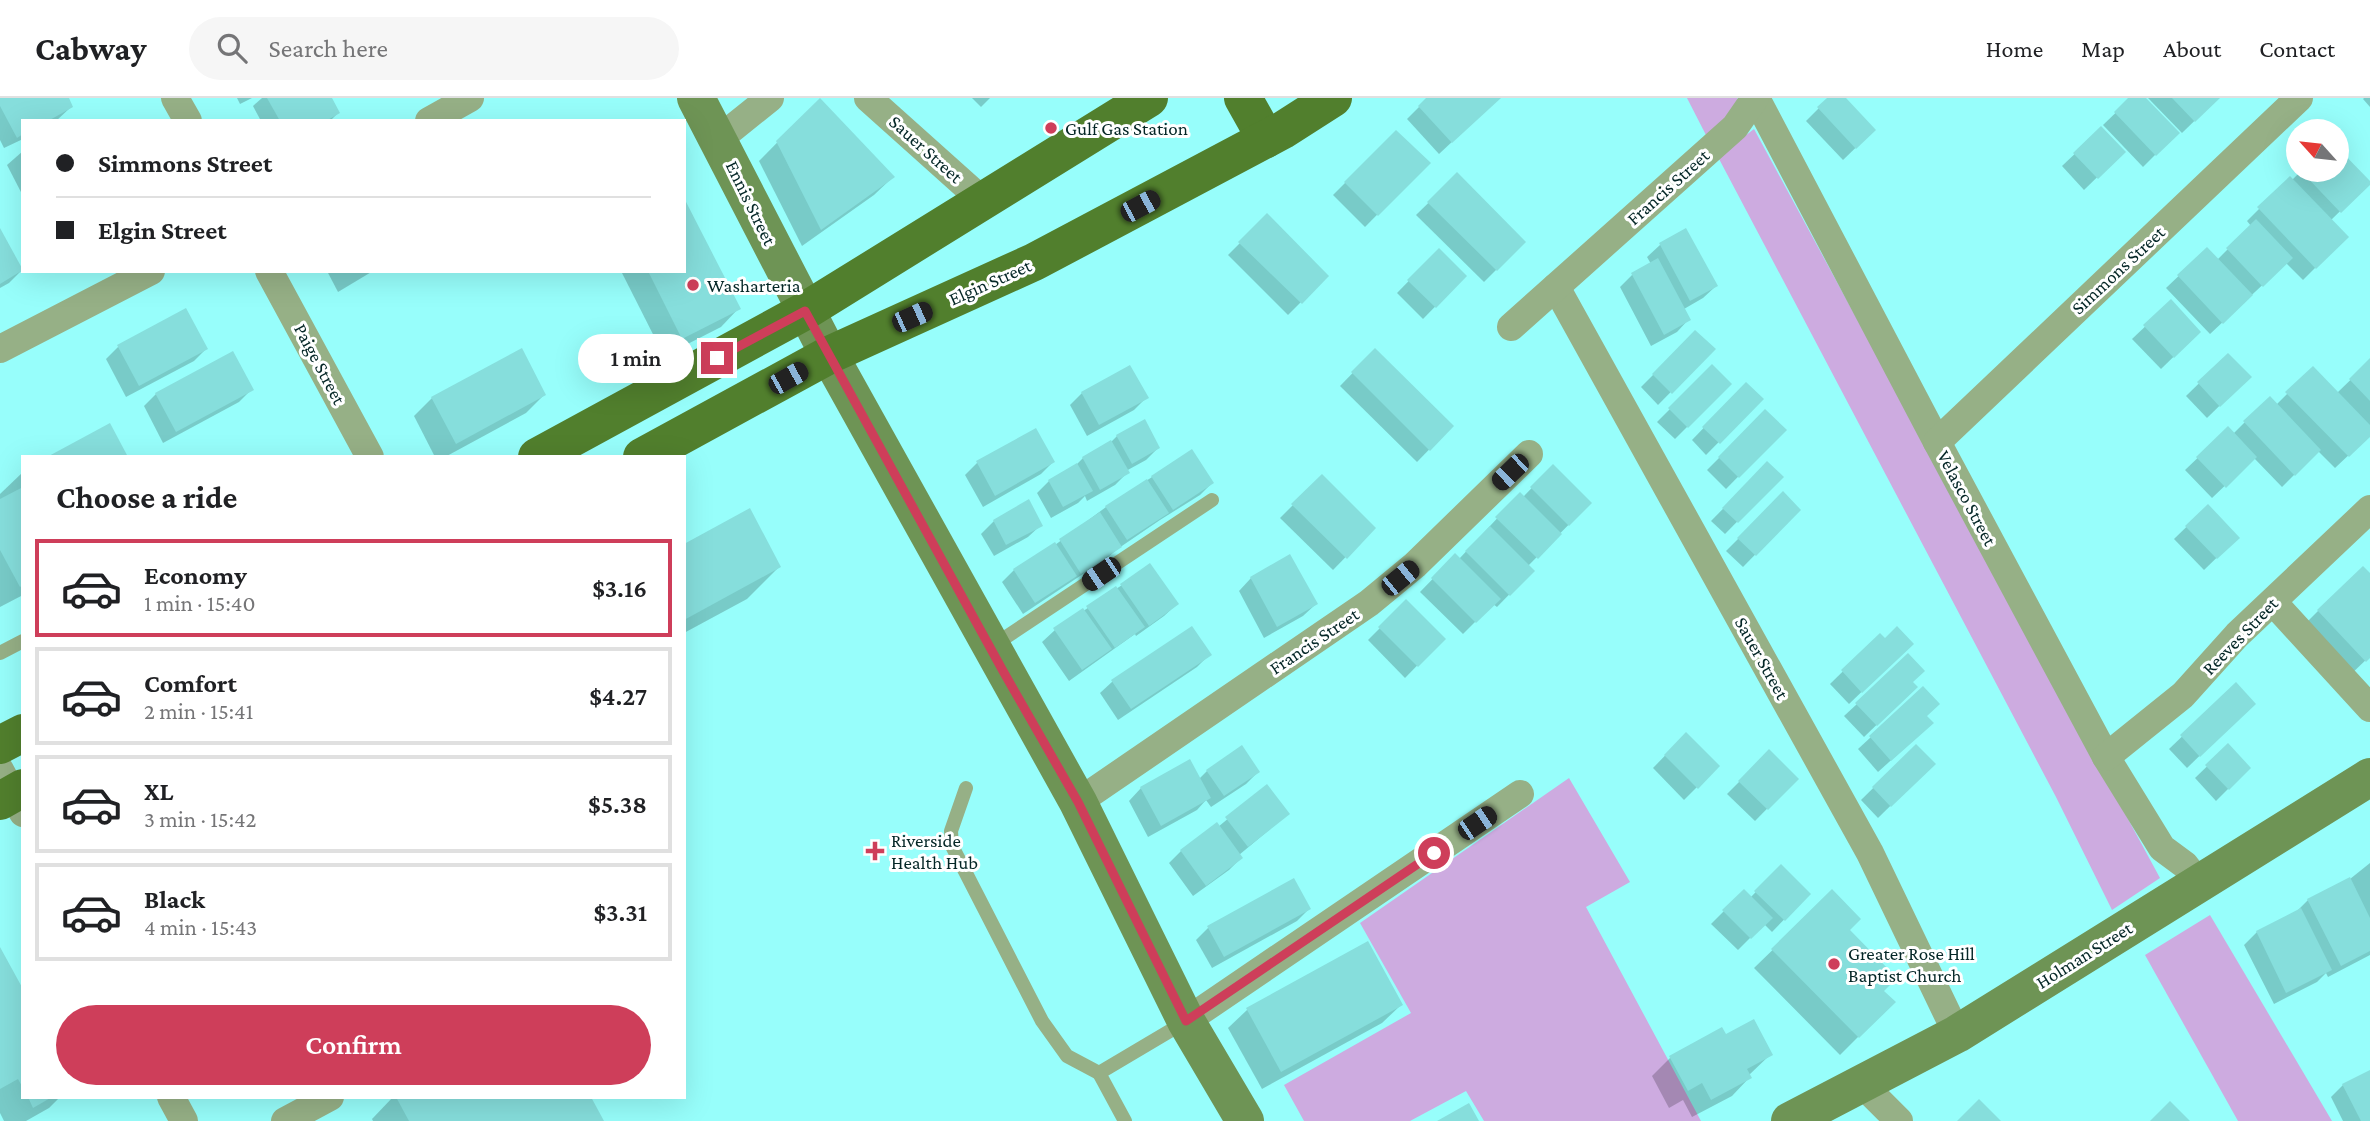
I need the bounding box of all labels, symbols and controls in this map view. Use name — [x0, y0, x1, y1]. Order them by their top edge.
search box — [189, 17, 679, 80]
icon: search — [213, 29, 251, 67]
text: Cabway — [35, 30, 147, 67]
text: Search here — [269, 34, 388, 63]
text: Home — [1986, 35, 2043, 62]
text: Map — [2081, 35, 2125, 62]
text: About — [2163, 35, 2221, 62]
text: Contact — [2259, 35, 2335, 62]
street label: Sauer Street — [885, 111, 967, 188]
place label: Gulf Gas Station — [1065, 118, 1188, 139]
north arrow — [2286, 119, 2348, 182]
map controls — [2286, 119, 2349, 182]
marker: Gulf Gas Station — [1043, 120, 1059, 136]
street label: Francis Street — [1623, 144, 1714, 229]
text: Simmons Street — [98, 149, 272, 178]
street label: Ennis Street — [722, 157, 781, 249]
car — [1117, 187, 1164, 225]
text: Elgin Street — [98, 216, 227, 245]
street label: Simmons Street — [2067, 221, 2169, 318]
street label: Elgin Street — [946, 254, 1035, 309]
place label: Washarteria — [707, 275, 801, 296]
marker: Washarteria — [685, 277, 701, 293]
car — [889, 299, 936, 335]
street label: Paige Street — [290, 320, 350, 409]
callout: 1 min — [577, 334, 692, 382]
route end — [701, 342, 733, 374]
text: 1 min — [610, 345, 662, 371]
car — [765, 359, 812, 397]
street label: Velasco Street — [1933, 447, 2001, 550]
car — [1488, 450, 1533, 494]
text: Choose a ride — [56, 479, 237, 515]
car — [1078, 554, 1125, 594]
icon: car — [60, 557, 123, 620]
car — [1378, 557, 1423, 599]
text: Economy — [144, 561, 247, 590]
text: $3.16 — [592, 574, 647, 603]
text: 1 min · 15:40 — [144, 590, 255, 616]
street label: Reeves Street — [2198, 592, 2283, 679]
street label: Francis Street — [1265, 603, 1363, 679]
street label: Sauer Street — [1731, 613, 1794, 703]
icon: car — [60, 665, 123, 728]
text: Comfort — [144, 669, 237, 698]
text: $4.27 — [589, 682, 647, 711]
text: 2 min · 15:41 — [144, 698, 253, 724]
icon: car — [60, 773, 123, 836]
text: XL — [144, 777, 173, 806]
text: $5.38 — [588, 790, 647, 819]
car — [1454, 803, 1501, 843]
text: 3 min · 15:42 — [144, 806, 256, 832]
place label: Riverside Health Hub — [891, 830, 978, 873]
route start — [1418, 837, 1450, 869]
marker: Riverside Health Hub — [865, 841, 885, 861]
icon: car — [60, 881, 123, 944]
text: Black — [144, 885, 205, 914]
text: $3.31 — [593, 898, 647, 927]
text: 4 min · 15:43 — [144, 914, 257, 940]
street label: Holman Street — [2032, 917, 2136, 993]
place label: Greater Rose Hill Baptist Church — [1848, 943, 1975, 986]
marker: Greater Rose Hill Baptist Church — [1826, 956, 1842, 972]
button: Confirm — [56, 1005, 651, 1085]

